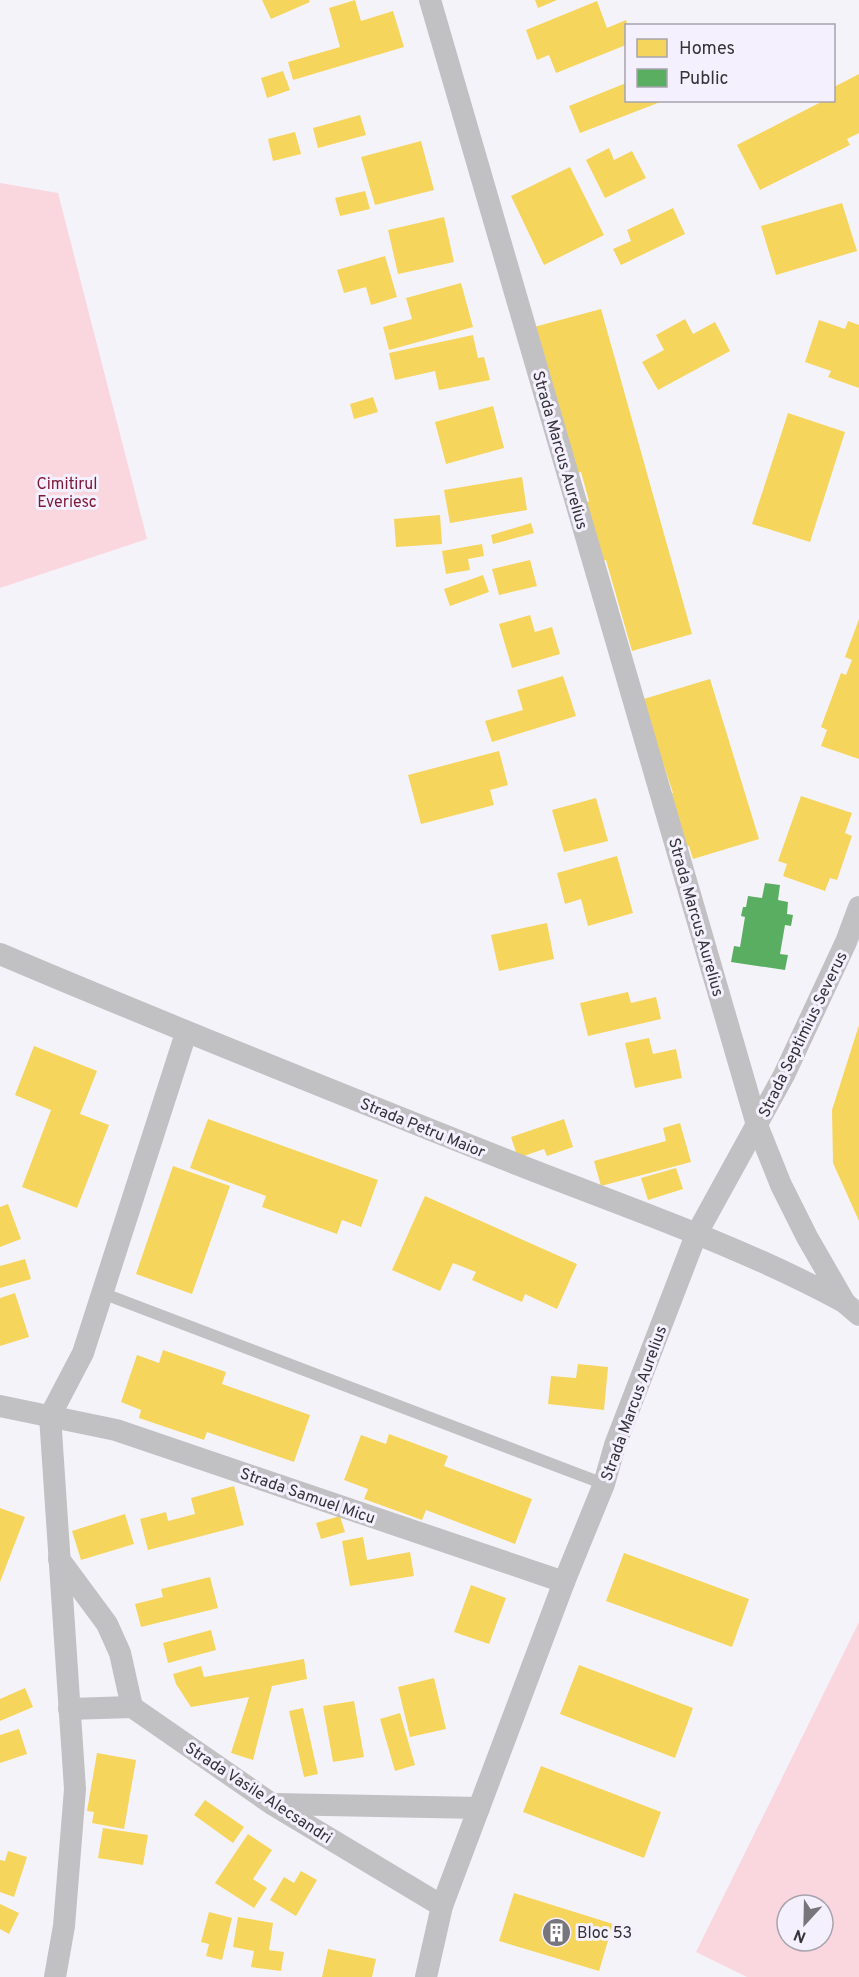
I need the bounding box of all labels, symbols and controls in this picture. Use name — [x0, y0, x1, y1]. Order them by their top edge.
legend — [625, 24, 835, 102]
text: Homes — [679, 38, 735, 61]
text: Public — [679, 68, 729, 91]
street label: Strada Marcus Aurelius — [527, 369, 591, 532]
park label: Cimitirul Everiesc — [36, 475, 98, 513]
street label: Strada Marcus Aurelius — [663, 836, 727, 999]
street label: Strada Septimius Severus — [755, 949, 853, 1121]
street label: Strada Petru Maior — [357, 1095, 488, 1163]
street label: Strada Marcus Aurelius — [597, 1323, 672, 1484]
street label: Strada Samuel Micu — [237, 1464, 378, 1529]
street label: Strada Vasile Alecsandri — [181, 1739, 335, 1849]
north arrow — [775, 1893, 835, 1953]
building icon: Bloc 53 — [540, 1916, 572, 1948]
place label: Bloc 53 — [577, 1924, 632, 1944]
text: N — [791, 1924, 809, 1946]

